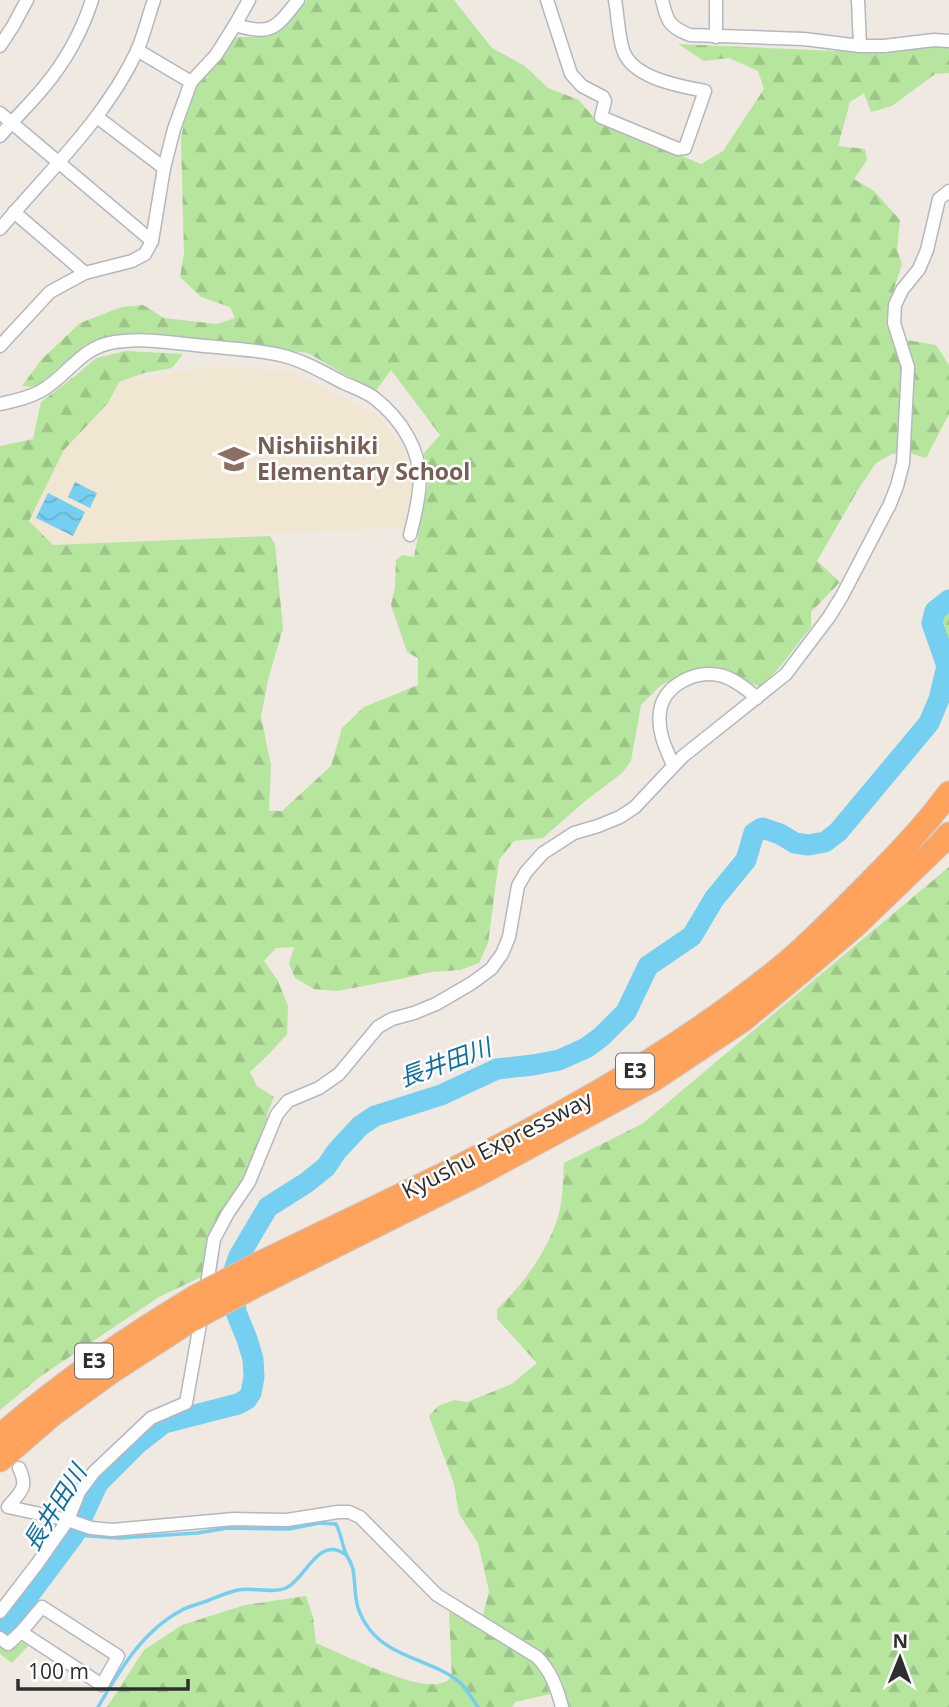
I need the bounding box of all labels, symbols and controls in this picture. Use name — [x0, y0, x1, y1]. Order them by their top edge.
place label: Nishiishiki Elementary School — [257, 429, 470, 487]
school or university icon: Nishiishiki Elementary School — [217, 442, 251, 476]
water label: 長井田川 — [394, 1029, 498, 1094]
road number: E3 — [616, 1054, 654, 1088]
street label: Kyushu Expressway — [396, 1082, 598, 1206]
road number: E3 — [75, 1344, 113, 1378]
water label: 長井田川 — [14, 1455, 95, 1557]
north arrow — [865, 1623, 935, 1693]
text: N — [892, 1628, 908, 1654]
scale bar — [18, 1648, 187, 1692]
text: 100 m — [28, 1657, 89, 1685]

